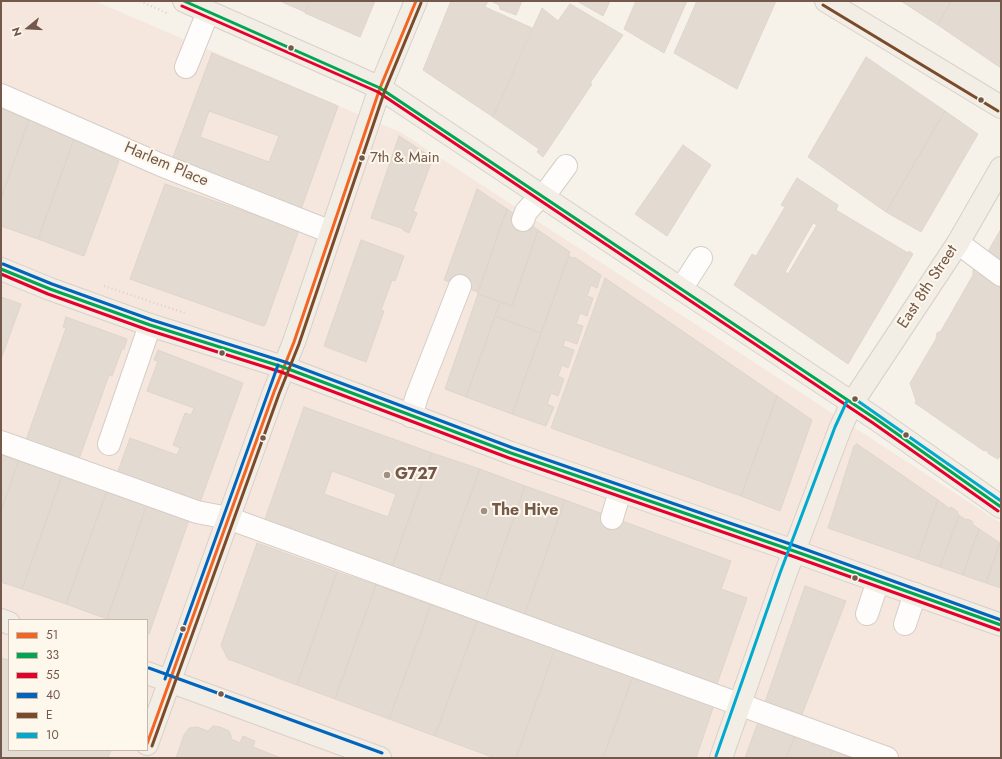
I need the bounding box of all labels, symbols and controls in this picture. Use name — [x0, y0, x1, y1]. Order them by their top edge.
north arrow — [8, 8, 48, 48]
text: N — [8, 25, 26, 38]
unlabelled marker — [286, 43, 296, 53]
unlabelled marker — [976, 95, 986, 105]
street label: Harlem Place — [121, 139, 211, 191]
place label: 7th & Main — [370, 149, 440, 167]
marker: 7th & Main — [357, 153, 367, 163]
street label: East 8th Street — [894, 242, 962, 332]
unlabelled marker — [217, 348, 227, 358]
unlabelled marker — [850, 394, 860, 404]
unlabelled marker — [901, 430, 911, 440]
unlabelled marker — [258, 433, 268, 443]
place label: G727 — [395, 465, 437, 485]
marker: G727 — [382, 470, 392, 480]
place label: The Hive — [492, 501, 558, 521]
marker: The Hive — [479, 506, 489, 516]
unlabelled marker — [850, 573, 860, 583]
legend — [8, 619, 148, 751]
unlabelled marker — [178, 624, 188, 634]
text: 51 — [46, 626, 58, 644]
text: 33 — [46, 646, 59, 664]
text: 55 — [46, 666, 60, 684]
text: 40 — [46, 686, 60, 704]
unlabelled marker — [216, 689, 226, 699]
text: E — [46, 706, 53, 724]
text: 10 — [46, 726, 59, 744]

